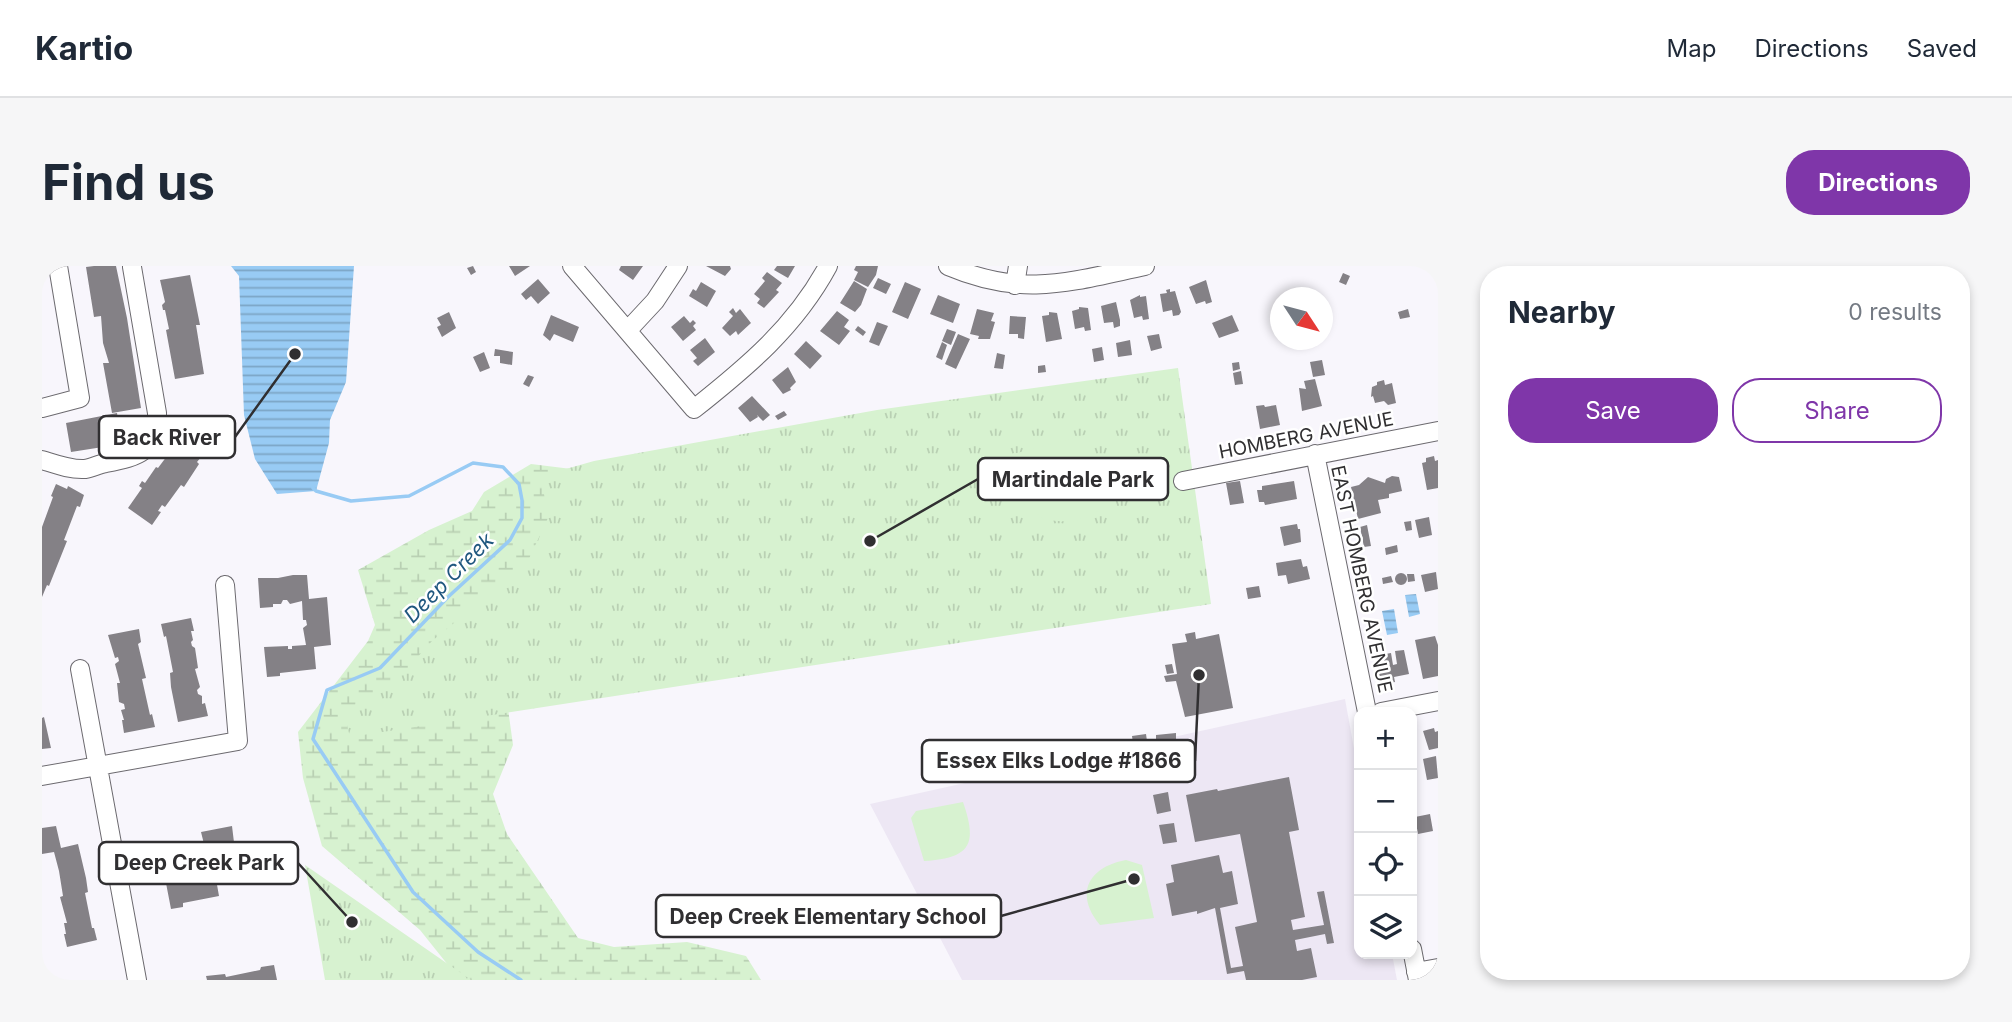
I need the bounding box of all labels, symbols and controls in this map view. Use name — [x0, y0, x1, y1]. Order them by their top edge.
text: Kartio — [35, 28, 133, 68]
text: Map — [1667, 34, 1716, 63]
text: Directions — [1754, 34, 1869, 63]
text: Saved — [1907, 34, 1977, 63]
button: Directions — [1786, 150, 1970, 215]
text: Find us — [42, 153, 215, 212]
north arrow — [1270, 287, 1333, 350]
text: Nearby — [1508, 294, 1616, 330]
text: 0 results — [1848, 298, 1942, 326]
button: Save — [1508, 378, 1718, 443]
button: Share — [1732, 378, 1942, 443]
street label: HOMBERG AVENUE — [1217, 407, 1395, 464]
callout: Back River — [99, 416, 235, 458]
text: Back River — [113, 425, 222, 450]
callout: Martindale Park — [978, 458, 1168, 500]
street label: EAST HOMBERG AVENUE — [1326, 463, 1397, 695]
text: Martindale Park — [992, 467, 1155, 492]
water label: Deep Creek — [399, 527, 499, 628]
map controls — [1354, 707, 1417, 959]
button: + — [1354, 707, 1417, 770]
callout: Essex Elks Lodge #1866 — [922, 740, 1195, 782]
text: Essex Elks Lodge #1866 — [936, 748, 1182, 773]
button: − — [1354, 770, 1417, 833]
button: locate — [1354, 833, 1417, 896]
callout: Deep Creek Park — [99, 842, 298, 884]
text: Deep Creek Park — [114, 850, 285, 875]
callout: Deep Creek Elementary School — [656, 895, 1001, 937]
button: layers — [1354, 896, 1417, 959]
text: Deep Creek Elementary School — [670, 904, 986, 929]

